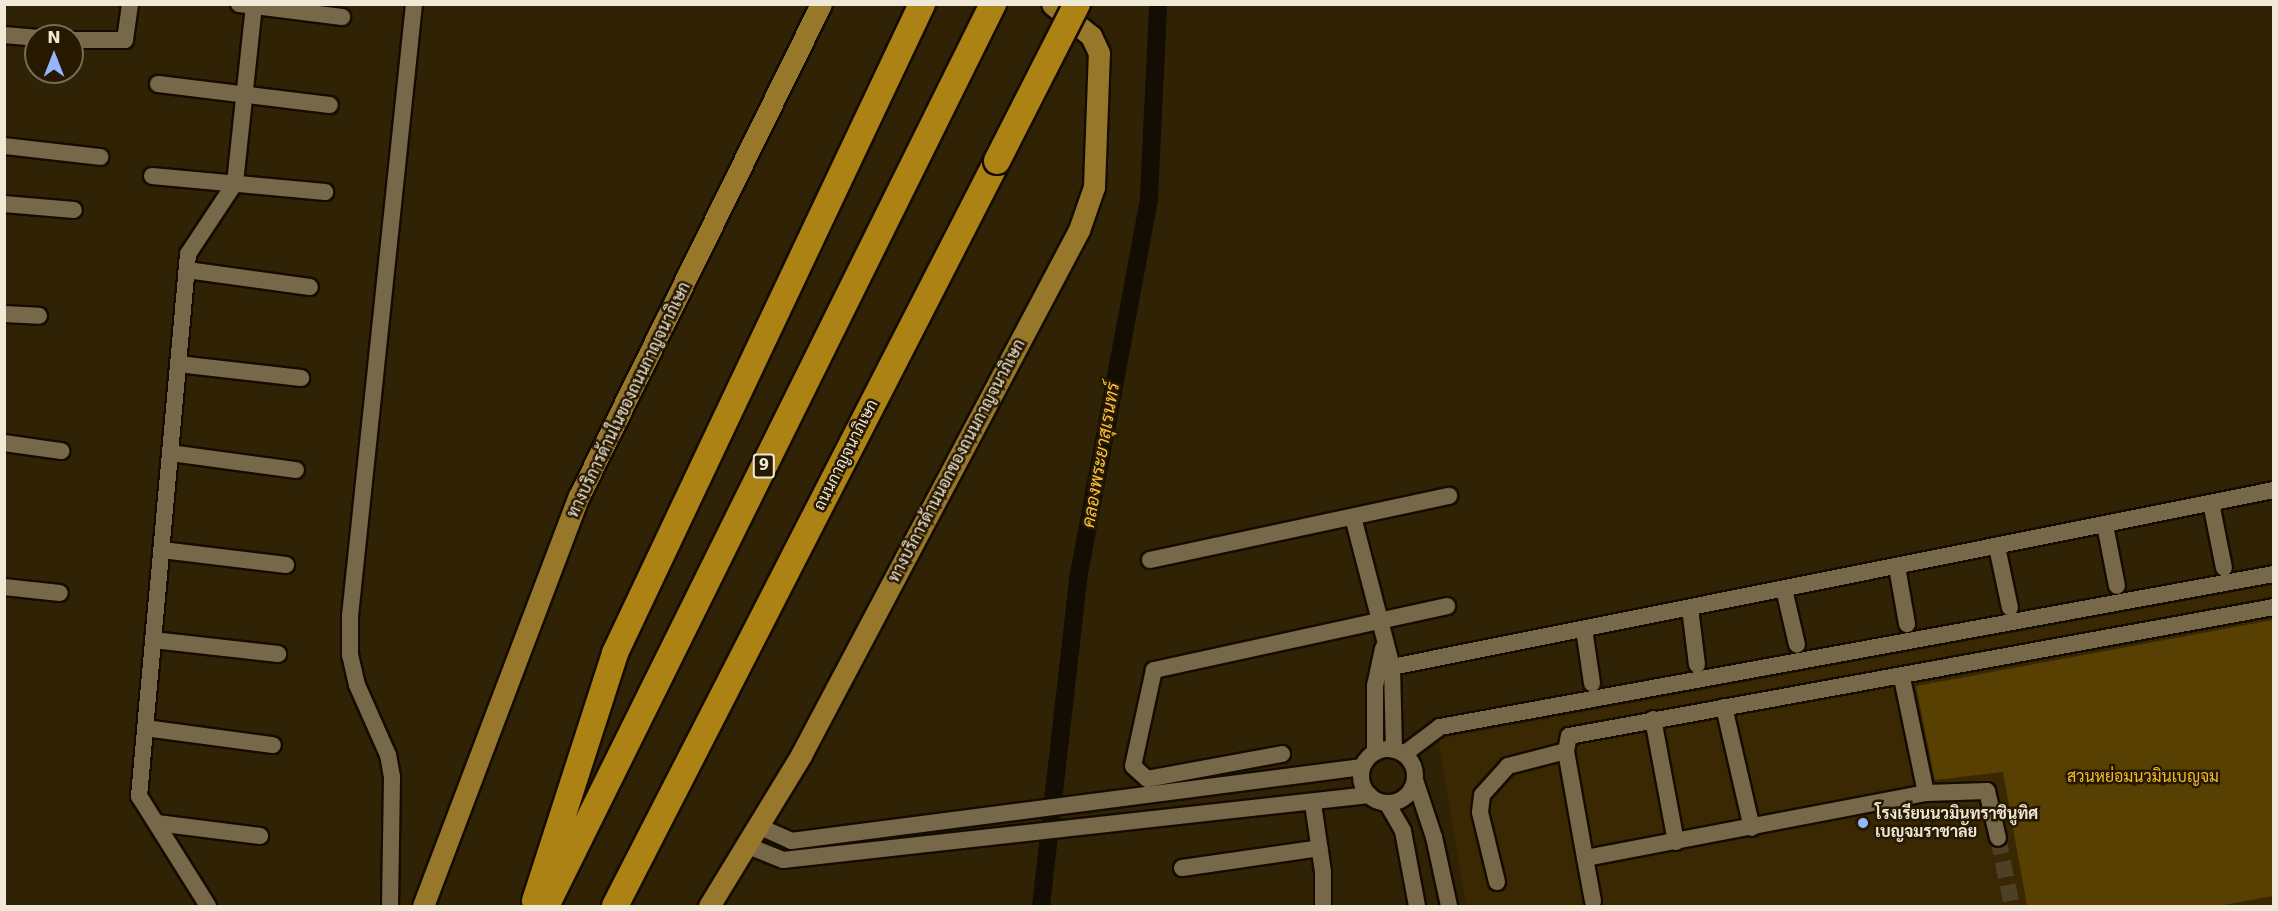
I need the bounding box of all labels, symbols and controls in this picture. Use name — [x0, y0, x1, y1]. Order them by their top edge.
north arrow — [24, 24, 84, 84]
text: N — [47, 28, 61, 47]
street label: ทางบริการด้านในของถนนกาญจนาภิเษก — [563, 279, 695, 521]
street label: ทางบริการด้านนอกของถนนกาญจนาภิเษก — [885, 336, 1029, 586]
water label: คลองพระยาสุเรนทร์ — [1078, 381, 1124, 529]
street label: ถนนกาญจนาภิเษก — [810, 396, 882, 514]
road number: 9 — [752, 454, 776, 478]
park label: สวนหย่อมนวมินเบญจม — [2067, 767, 2219, 787]
place label: โรงเรียนนวมินทราชินูทิศ เบญจมราชาลัย — [1875, 804, 2038, 842]
marker: โรงเรียนนวมินทราชินูทิศ เบญจมราชาลัย — [1856, 816, 1870, 830]

